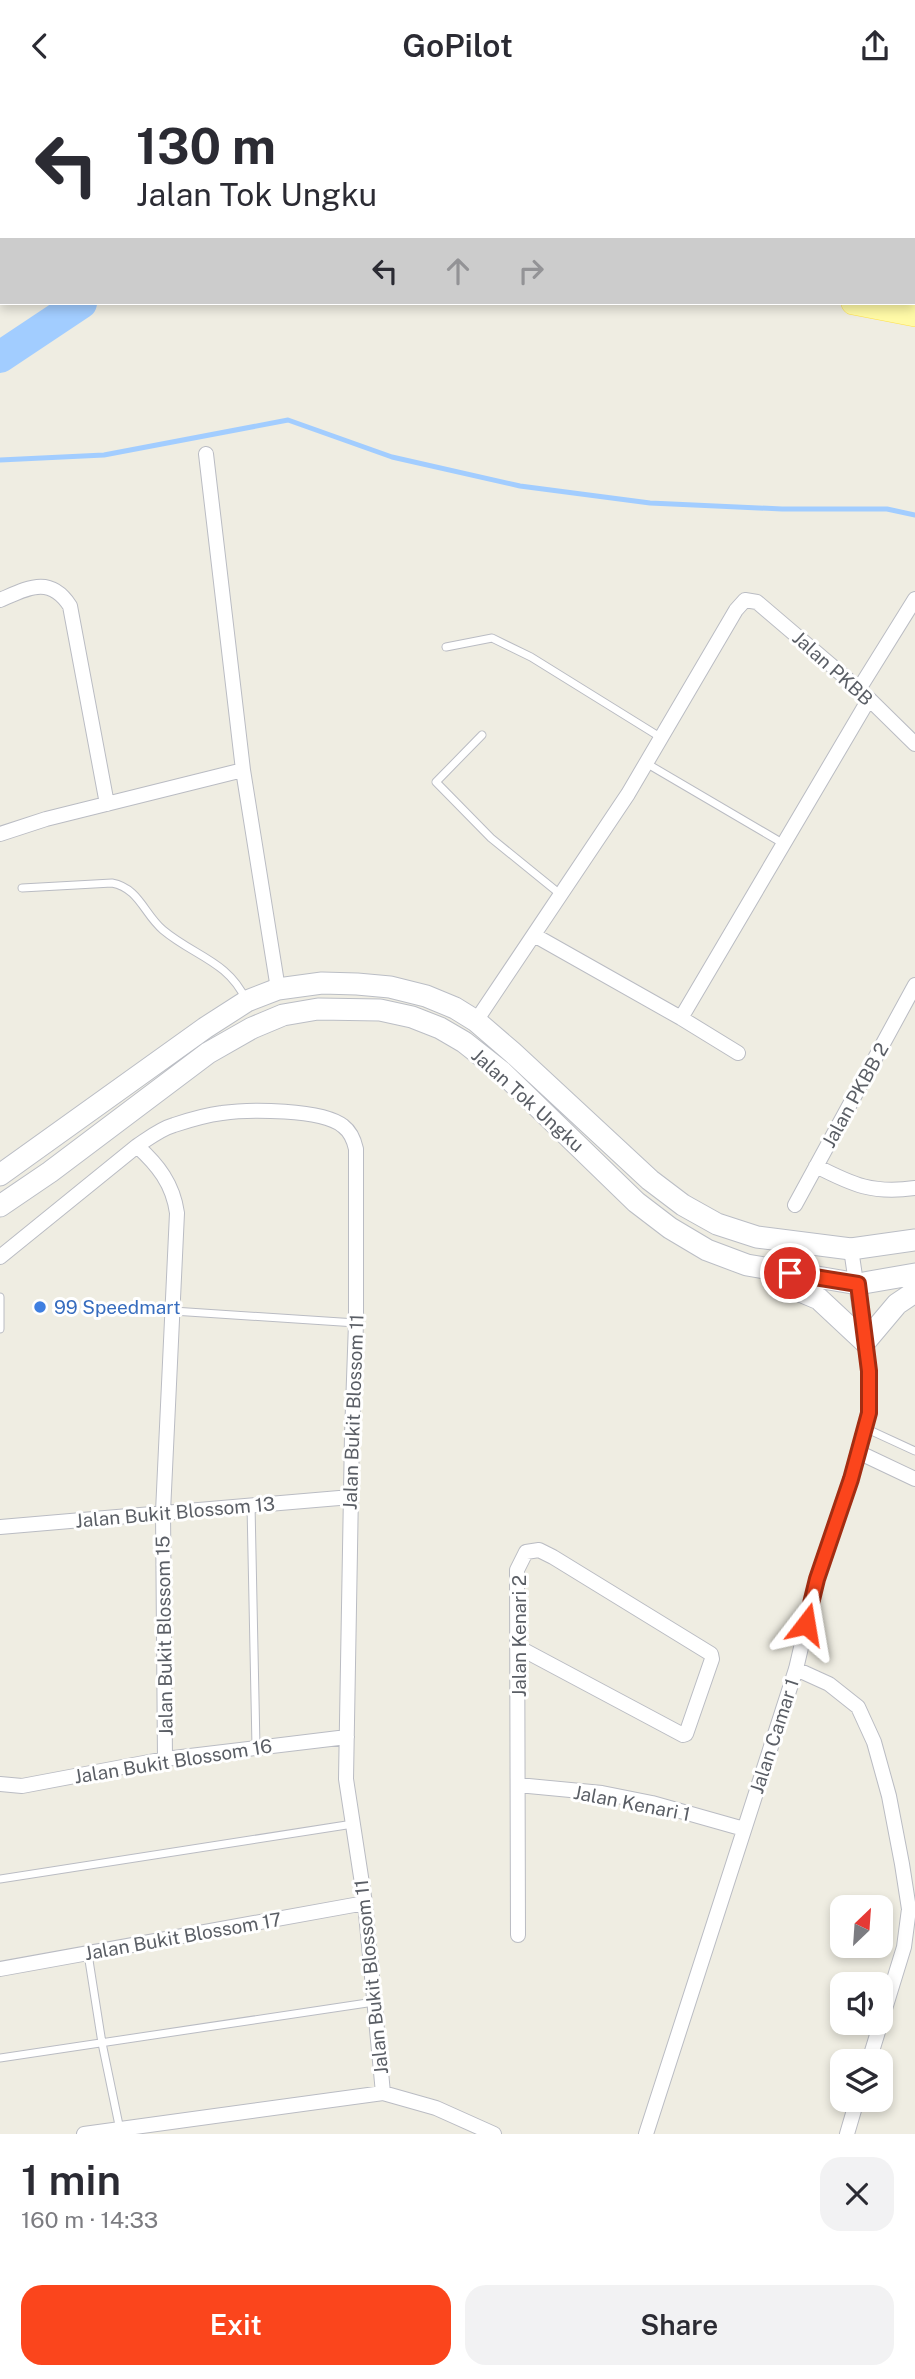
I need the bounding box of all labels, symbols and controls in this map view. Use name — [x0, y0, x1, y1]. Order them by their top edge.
icon: back — [21, 27, 59, 65]
text: GoPilot — [402, 27, 513, 64]
icon: share — [856, 27, 894, 65]
text: 130 m — [136, 117, 276, 175]
icon: left — [21, 119, 112, 210]
text: Jalan Tok Ungku — [136, 176, 377, 213]
icon: left — [366, 252, 404, 290]
icon: ahead — [439, 252, 477, 290]
icon: right — [512, 252, 550, 290]
street label: Jalan PKBB — [788, 626, 878, 710]
street label: Jalan PKBB 2 — [817, 1039, 893, 1151]
street label: Jalan Tok Ungku — [467, 1044, 589, 1156]
pin — [760, 1243, 820, 1303]
icon: arrive — [771, 1254, 809, 1292]
place label: 99 Speedmart — [54, 1296, 181, 1318]
marker: 99 Speedmart — [32, 1299, 48, 1315]
street label: Jalan Bukit Blossom 11 — [339, 1314, 367, 1510]
street label: Jalan Bukit Blossom 13 — [74, 1492, 276, 1532]
street label: Jalan Bukit Blossom 15 — [151, 1536, 177, 1736]
street label: Jalan Kenari 2 — [508, 1575, 530, 1697]
position arrow — [769, 1587, 843, 1661]
street label: Jalan Camar 1 — [745, 1676, 803, 1796]
street label: Jalan Bukit Blossom 16 — [72, 1734, 274, 1788]
street label: Jalan Kenari 1 — [572, 1781, 692, 1825]
street label: Jalan Bukit Blossom 11 — [350, 1878, 392, 2076]
north arrow — [830, 1895, 892, 1958]
map controls — [830, 1895, 893, 2112]
street label: Jalan Bukit Blossom 17 — [83, 1908, 283, 1964]
button: sound — [830, 1972, 893, 2035]
button: layers — [830, 2049, 893, 2112]
text: 1 min — [21, 2155, 121, 2204]
button: close — [820, 2157, 894, 2231]
text: 160 m · 14:33 — [21, 2206, 158, 2233]
button: Exit — [21, 2285, 451, 2365]
button: Share — [465, 2285, 894, 2365]

